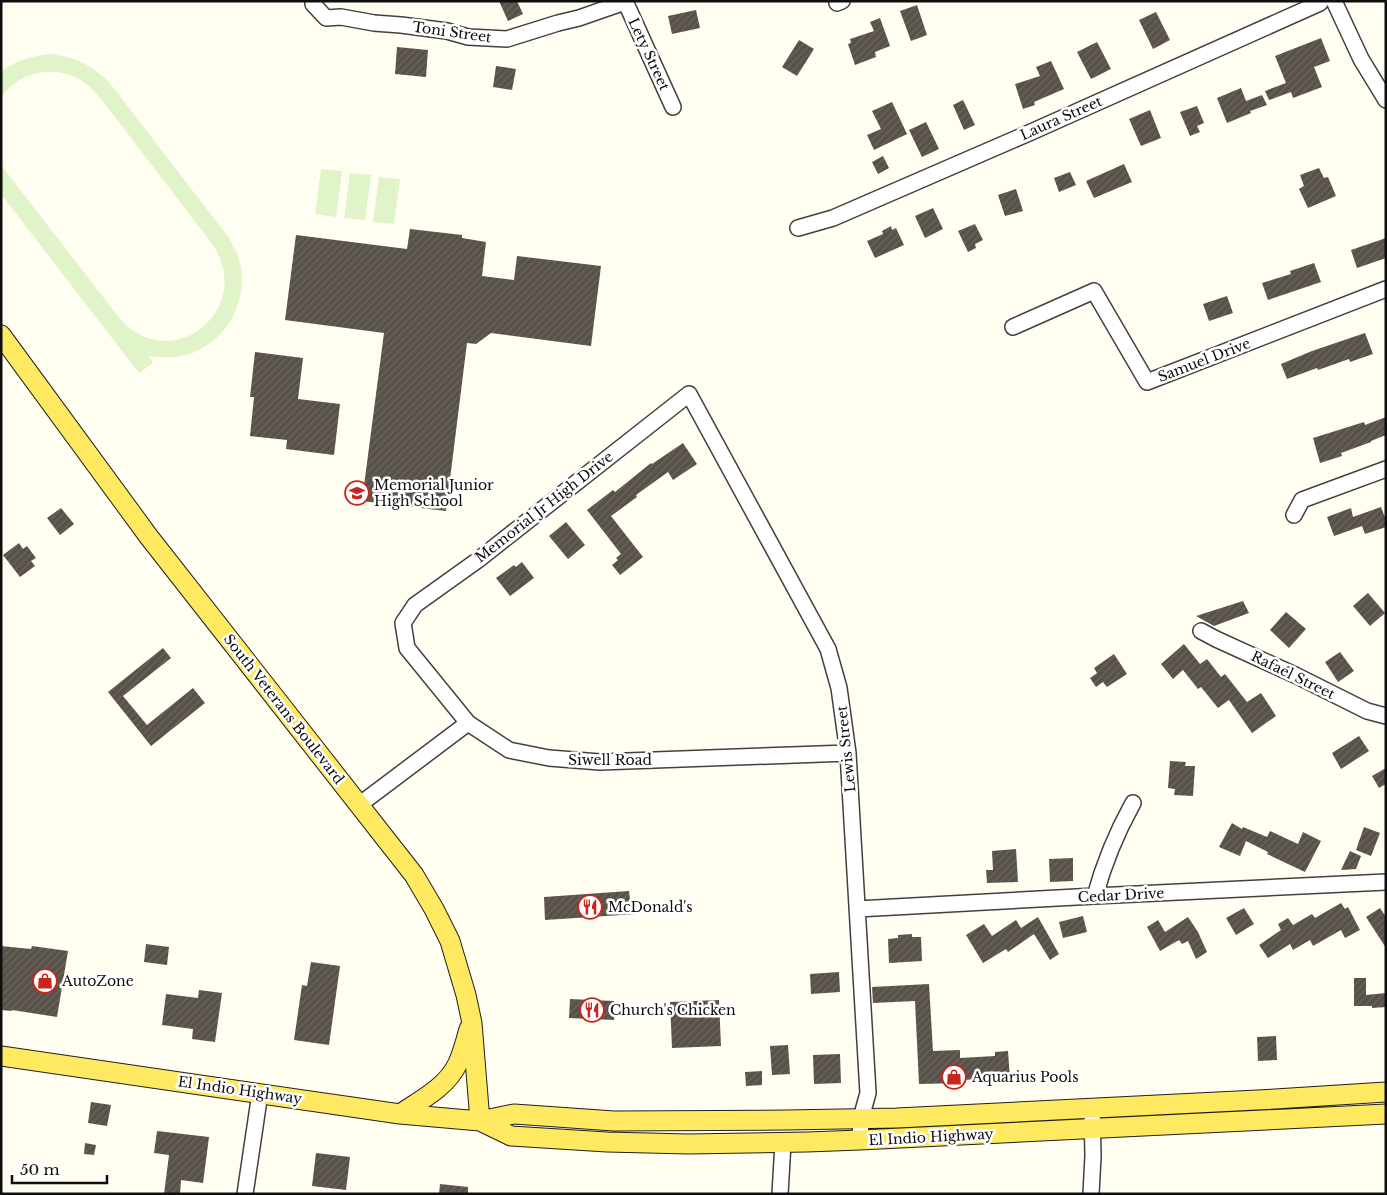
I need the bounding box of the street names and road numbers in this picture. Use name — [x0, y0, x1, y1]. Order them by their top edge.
street label: Lety Street — [624, 15, 674, 94]
street label: Toni Street — [411, 18, 493, 47]
street label: Laura Street — [1017, 92, 1105, 144]
street label: Samuel Drive — [1155, 334, 1253, 386]
street label: Memorial Jr High Drive — [471, 448, 617, 566]
street label: South Veterans Boulevard — [220, 630, 348, 788]
street label: Rafaél Street — [1248, 647, 1338, 703]
street label: Lewis Street — [832, 704, 860, 793]
street label: Siwell Road — [568, 751, 652, 769]
street label: Cedar Drive — [1077, 884, 1165, 906]
street label: El Indio Highway — [177, 1072, 303, 1108]
street label: El Indio Highway — [868, 1125, 994, 1149]

